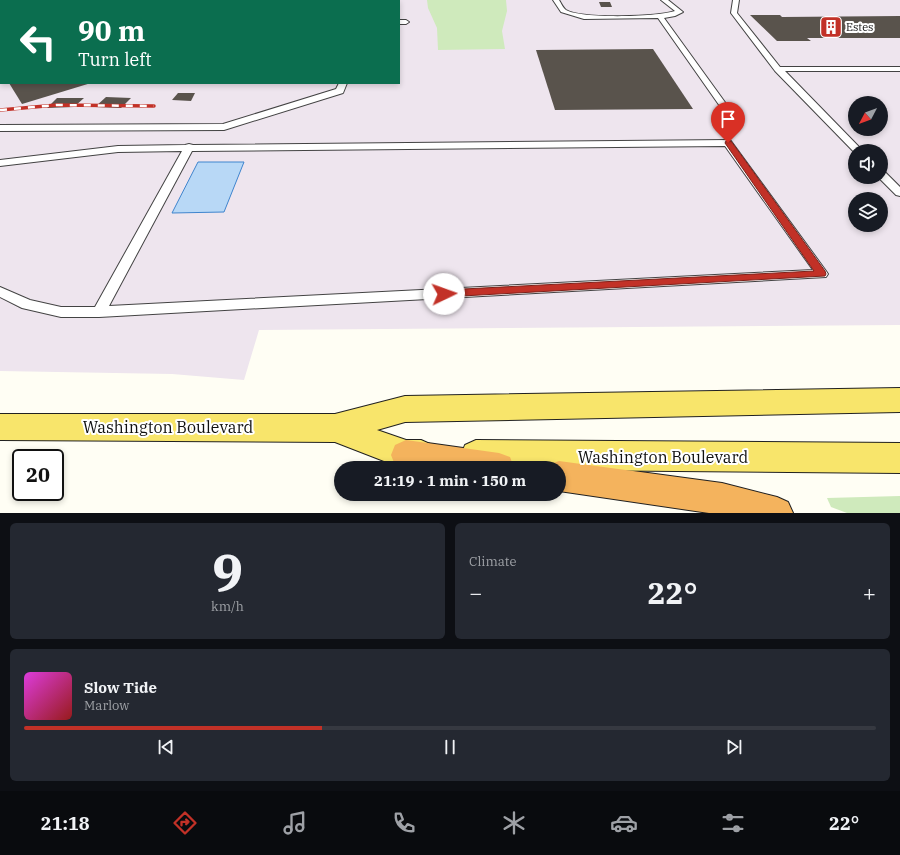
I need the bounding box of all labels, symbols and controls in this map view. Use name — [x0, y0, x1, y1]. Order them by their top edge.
text: 90 m — [78, 12, 145, 49]
building icon: Estes — [818, 14, 844, 40]
icon: left — [12, 16, 64, 68]
place label: Estes — [846, 20, 874, 34]
text: Turn left — [78, 48, 152, 71]
north arrow — [848, 96, 888, 136]
map controls — [848, 96, 888, 232]
pin — [711, 102, 745, 143]
icon: arrive — [717, 108, 739, 130]
button: sound — [848, 144, 888, 184]
button: layers — [848, 192, 888, 232]
position arrow — [423, 273, 465, 315]
street label: Washington Boulevard — [83, 417, 254, 437]
street label: Washington Boulevard — [578, 447, 749, 467]
speed limit sign: 20 — [12, 449, 64, 501]
text: 21:19 · 1 min · 150 m — [374, 471, 526, 490]
text: 9 — [212, 538, 243, 605]
text: Climate — [469, 553, 516, 570]
text: 22° — [647, 573, 698, 612]
text: − — [469, 578, 482, 607]
text: + — [863, 578, 876, 607]
text: km/h — [211, 598, 244, 615]
text: Slow Tide — [84, 678, 157, 697]
text: Marlow — [84, 697, 129, 714]
icon: previous — [155, 736, 177, 758]
icon: pause — [439, 736, 461, 758]
icon: next — [723, 736, 745, 758]
icon: directions — [171, 809, 199, 837]
icon: music — [281, 809, 309, 837]
icon: phone — [390, 809, 418, 837]
icon: climate — [500, 809, 528, 837]
icon: car — [610, 809, 638, 837]
icon: filters — [719, 809, 747, 837]
text: 21:18 — [41, 812, 89, 835]
text: 22° — [829, 812, 859, 835]

